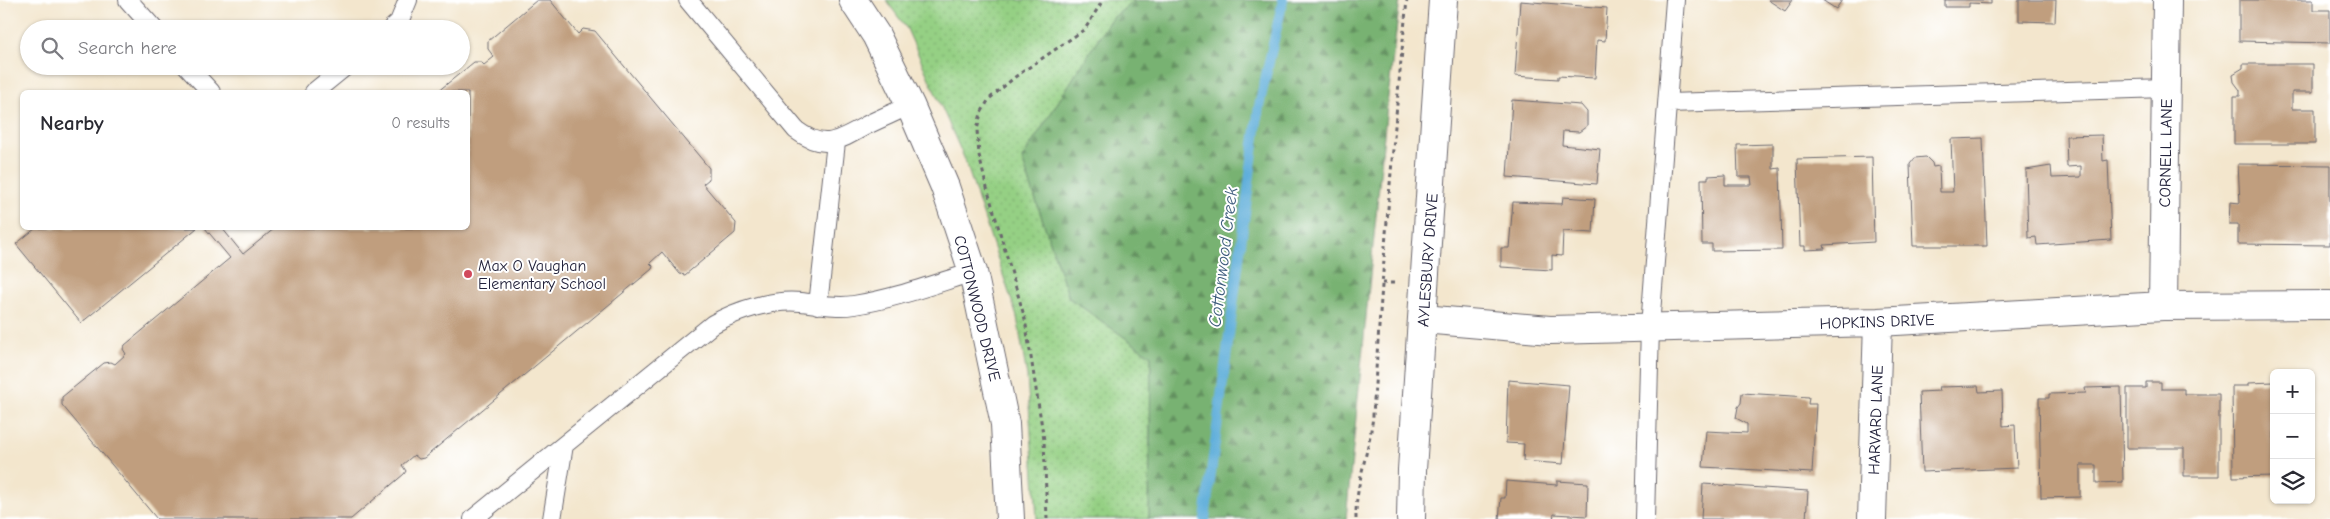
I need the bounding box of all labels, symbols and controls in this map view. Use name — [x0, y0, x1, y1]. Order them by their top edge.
search box — [20, 20, 470, 75]
icon: search — [38, 34, 66, 62]
text: Search here — [78, 37, 177, 59]
street label: CORNELL LANE — [2156, 98, 2176, 207]
text: Nearby — [40, 111, 104, 135]
text: 0 results — [391, 114, 450, 132]
water label: Cottonwood Creek — [1204, 186, 1243, 328]
street label: AYLESBURY DRIVE — [1414, 192, 1442, 327]
street label: COTTONWOOD DRIVE — [950, 233, 1004, 383]
place label: Max O Vaughan Elementary School — [478, 257, 606, 293]
marker: Max O Vaughan Elementary School — [462, 268, 474, 280]
street label: HOPKINS DRIVE — [1819, 311, 1935, 333]
street label: HARVARD LANE — [1865, 365, 1887, 475]
map controls — [2270, 369, 2315, 504]
button: + — [2270, 369, 2315, 414]
button: − — [2270, 414, 2315, 459]
button: layers — [2270, 459, 2315, 504]

